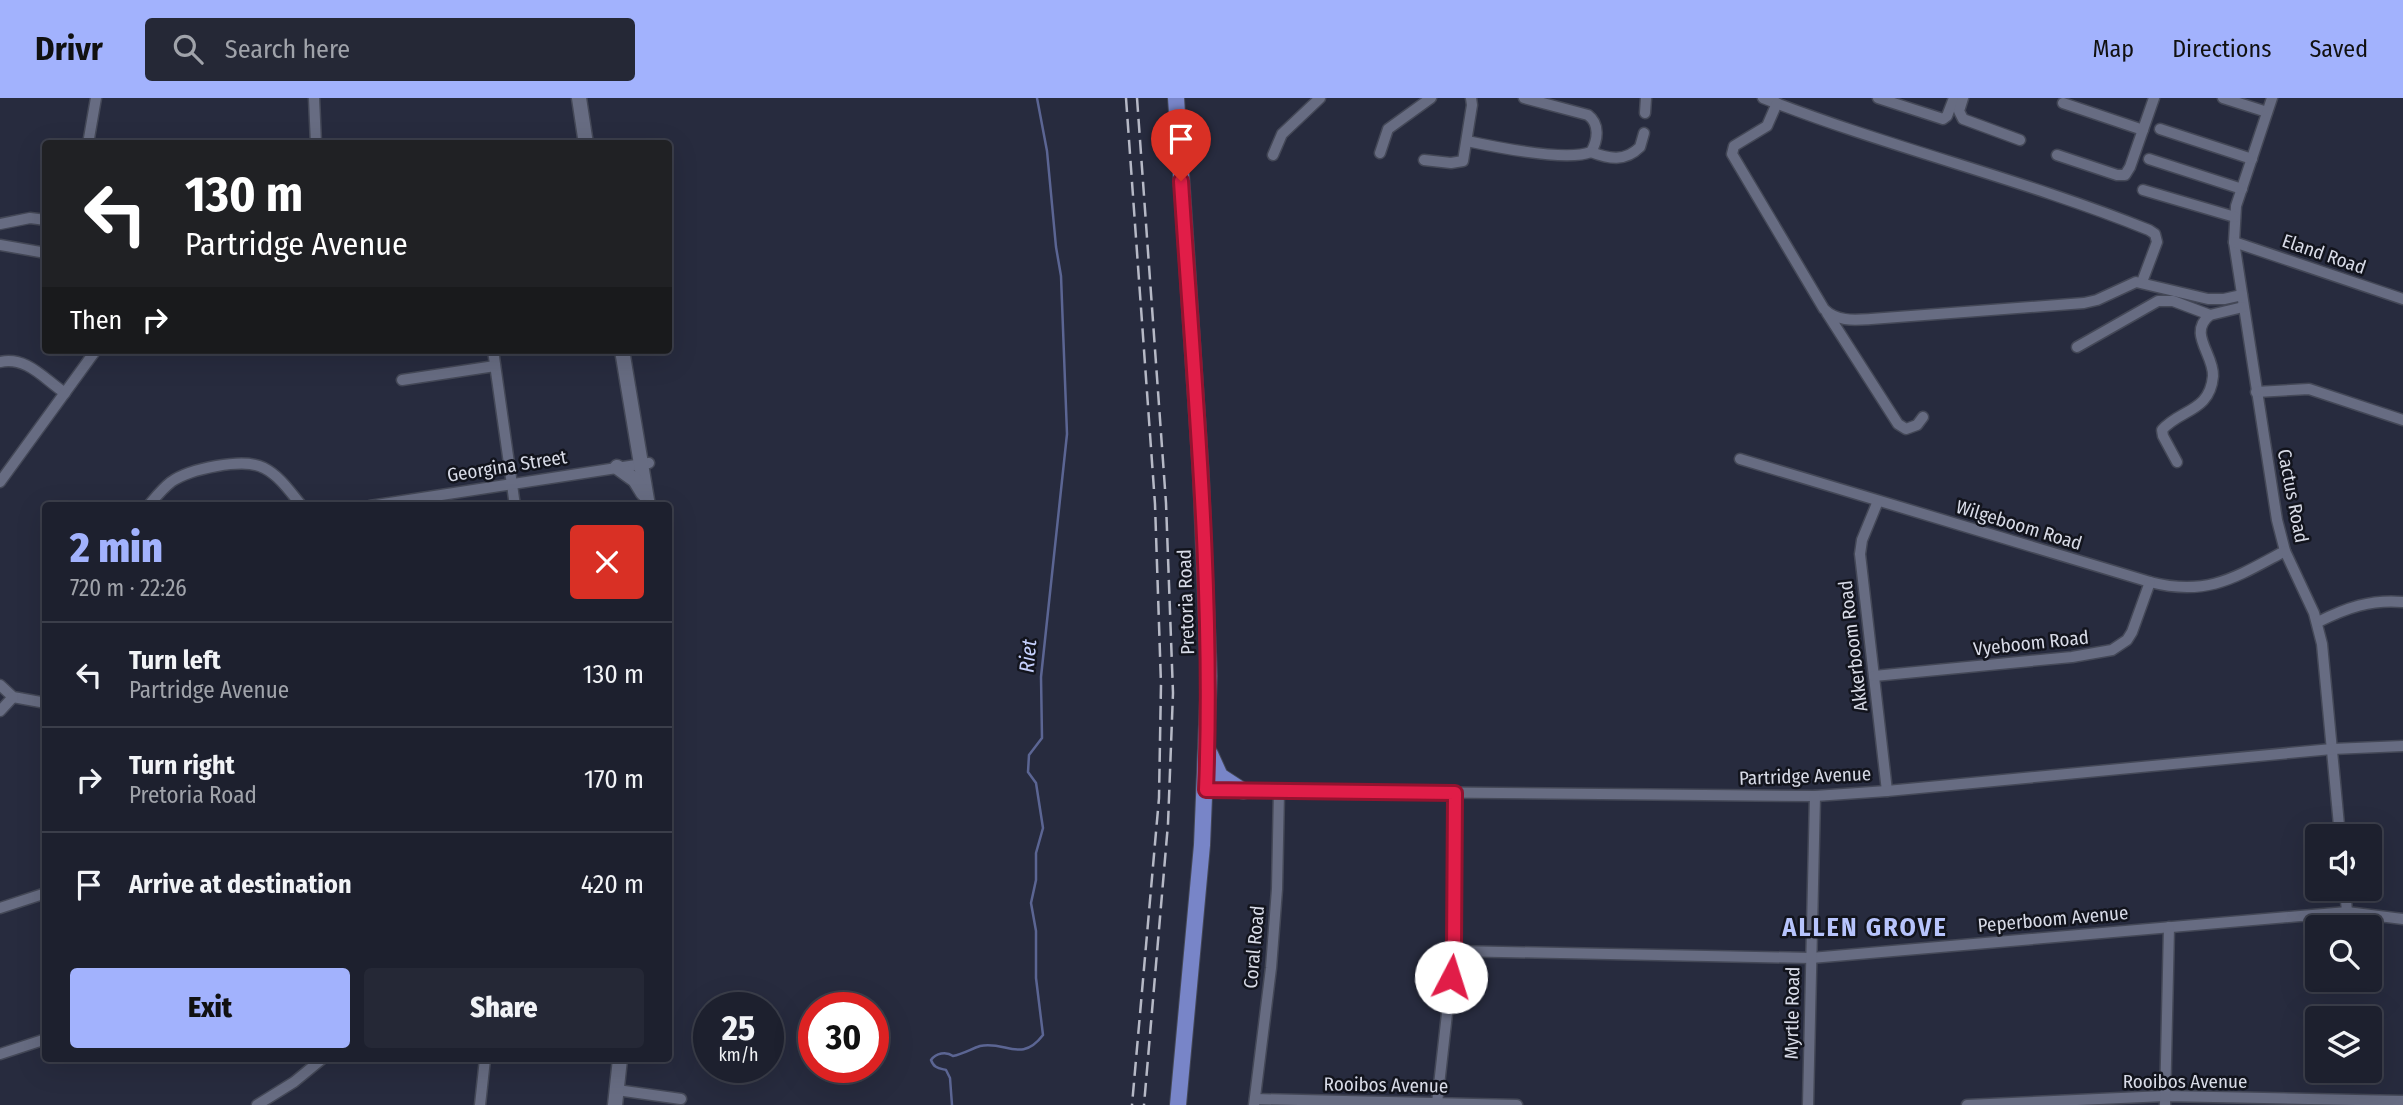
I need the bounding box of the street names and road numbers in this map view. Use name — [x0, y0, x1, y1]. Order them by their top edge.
street label: Eland Road — [2279, 229, 2369, 279]
street label: Georgina Street — [446, 445, 569, 487]
street label: Cactus Road — [2273, 447, 2313, 545]
street label: Wilgeboom Road — [1953, 495, 2085, 555]
street label: Pretoria Road — [1173, 549, 1199, 655]
street label: Akkerboom Road — [1834, 579, 1872, 713]
street label: Vyeboom Road — [1972, 626, 2090, 660]
street label: Partridge Avenue — [1738, 762, 1872, 790]
street label: Peperboom Avenue — [1977, 901, 2129, 937]
street label: Coral Road — [1239, 905, 1269, 989]
street label: Myrtle Road — [1780, 966, 1804, 1060]
street label: Rooibos Avenue — [2123, 1070, 2247, 1093]
street label: Rooibos Avenue — [1323, 1072, 1449, 1098]

